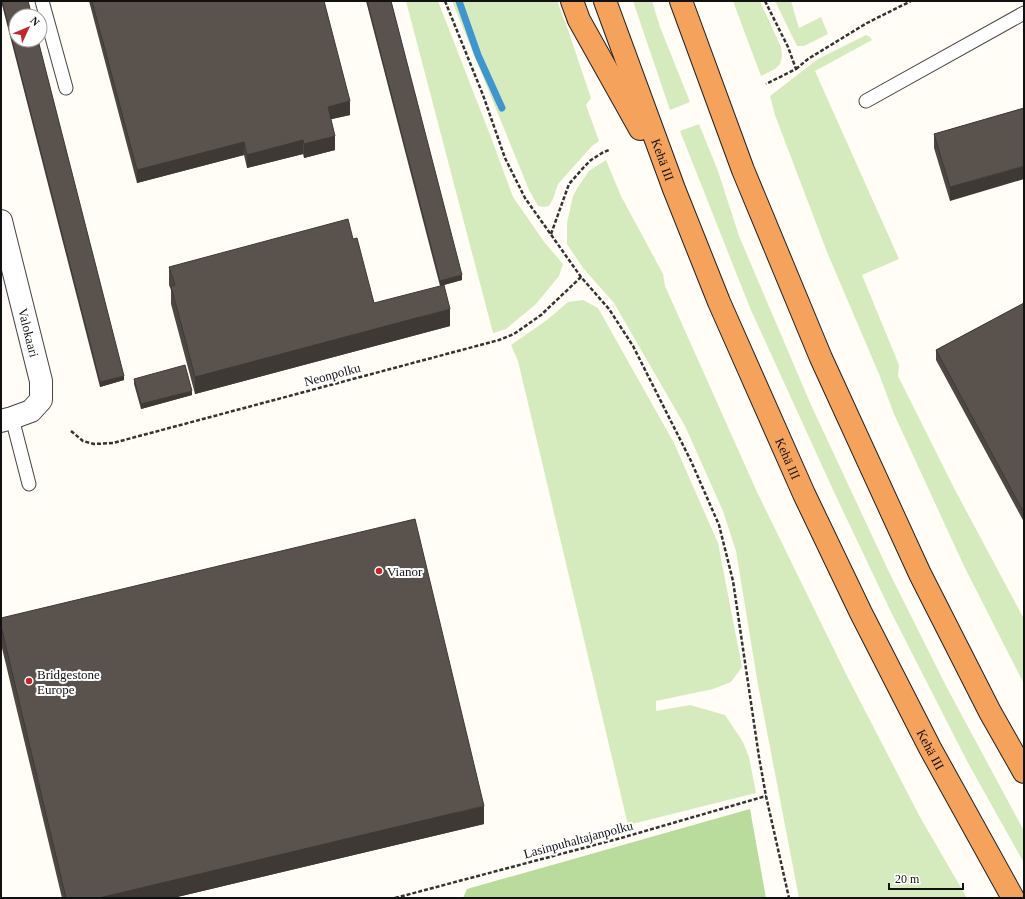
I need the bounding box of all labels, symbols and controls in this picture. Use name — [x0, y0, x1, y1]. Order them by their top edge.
north arrow — [8, 8, 48, 48]
text: N — [28, 14, 42, 28]
street label: Kehä III — [648, 137, 677, 183]
street label: Valokaari — [15, 307, 42, 359]
street label: Neonpolku — [302, 360, 362, 389]
street label: Kehä III — [772, 436, 804, 482]
place label: Vianor — [387, 564, 423, 579]
marker: Vianor — [374, 566, 384, 576]
place label: Bridgestone Europe — [37, 667, 100, 697]
marker: Bridgestone Europe — [24, 676, 34, 686]
street label: Kehä III — [914, 727, 947, 772]
street label: Lasinpuhaltajanpolku — [522, 818, 635, 861]
scale bar — [889, 865, 963, 891]
text: 20 m — [895, 872, 920, 886]

